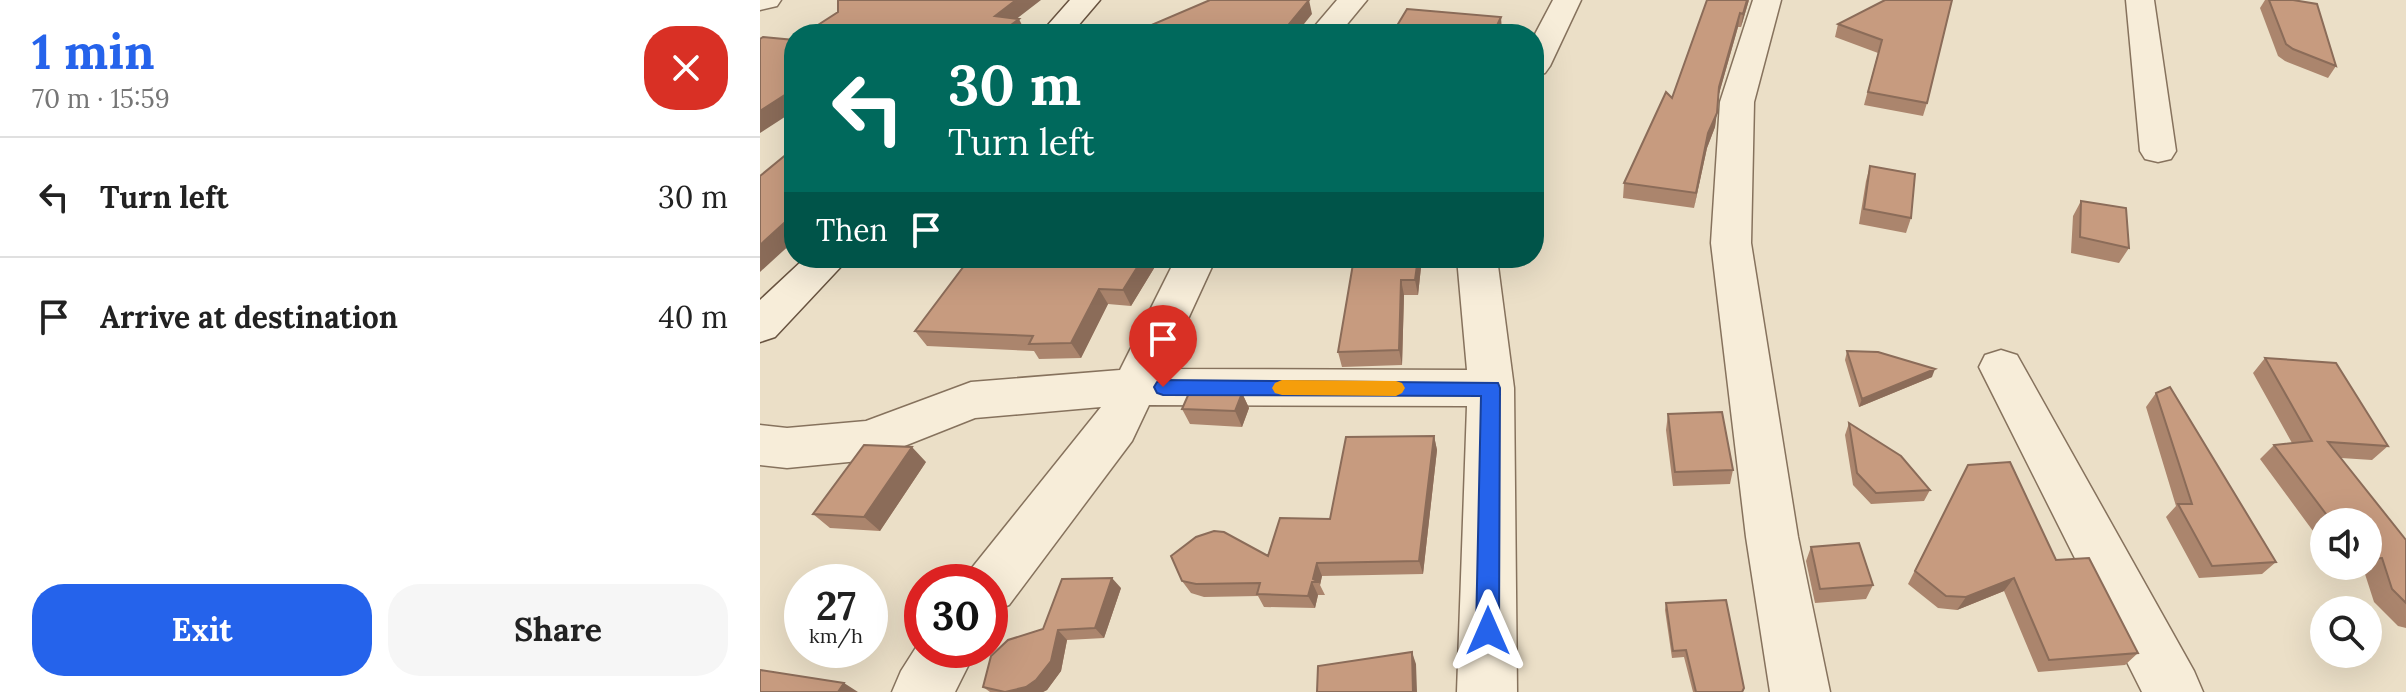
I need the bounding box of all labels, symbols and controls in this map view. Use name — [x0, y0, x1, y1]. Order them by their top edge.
text: 1 min — [32, 21, 155, 82]
button: close — [644, 26, 728, 110]
text: 30 m — [948, 49, 1081, 120]
icon: left — [816, 56, 920, 160]
text: 70 m · 15:59 — [32, 82, 170, 115]
text: Turn left — [948, 119, 1095, 165]
icon: left — [32, 175, 76, 219]
text: Turn left — [100, 178, 228, 216]
text: 30 m — [658, 178, 728, 216]
icon: arrive — [904, 208, 948, 252]
text: Then — [816, 211, 888, 249]
icon: arrive — [32, 295, 76, 339]
text: Arrive at destination — [100, 298, 398, 336]
text: 40 m — [658, 298, 728, 336]
pin — [1129, 305, 1197, 387]
icon: arrive — [1141, 317, 1185, 361]
map controls — [2310, 508, 2382, 668]
button: sound — [2310, 508, 2382, 580]
speed limit sign: 30 — [904, 564, 1008, 668]
text: 27 — [816, 580, 856, 631]
button: Exit — [32, 584, 372, 676]
button: Share — [388, 584, 728, 676]
position arrow — [1446, 589, 1530, 673]
button: search — [2310, 596, 2382, 668]
text: km/h — [809, 623, 863, 648]

